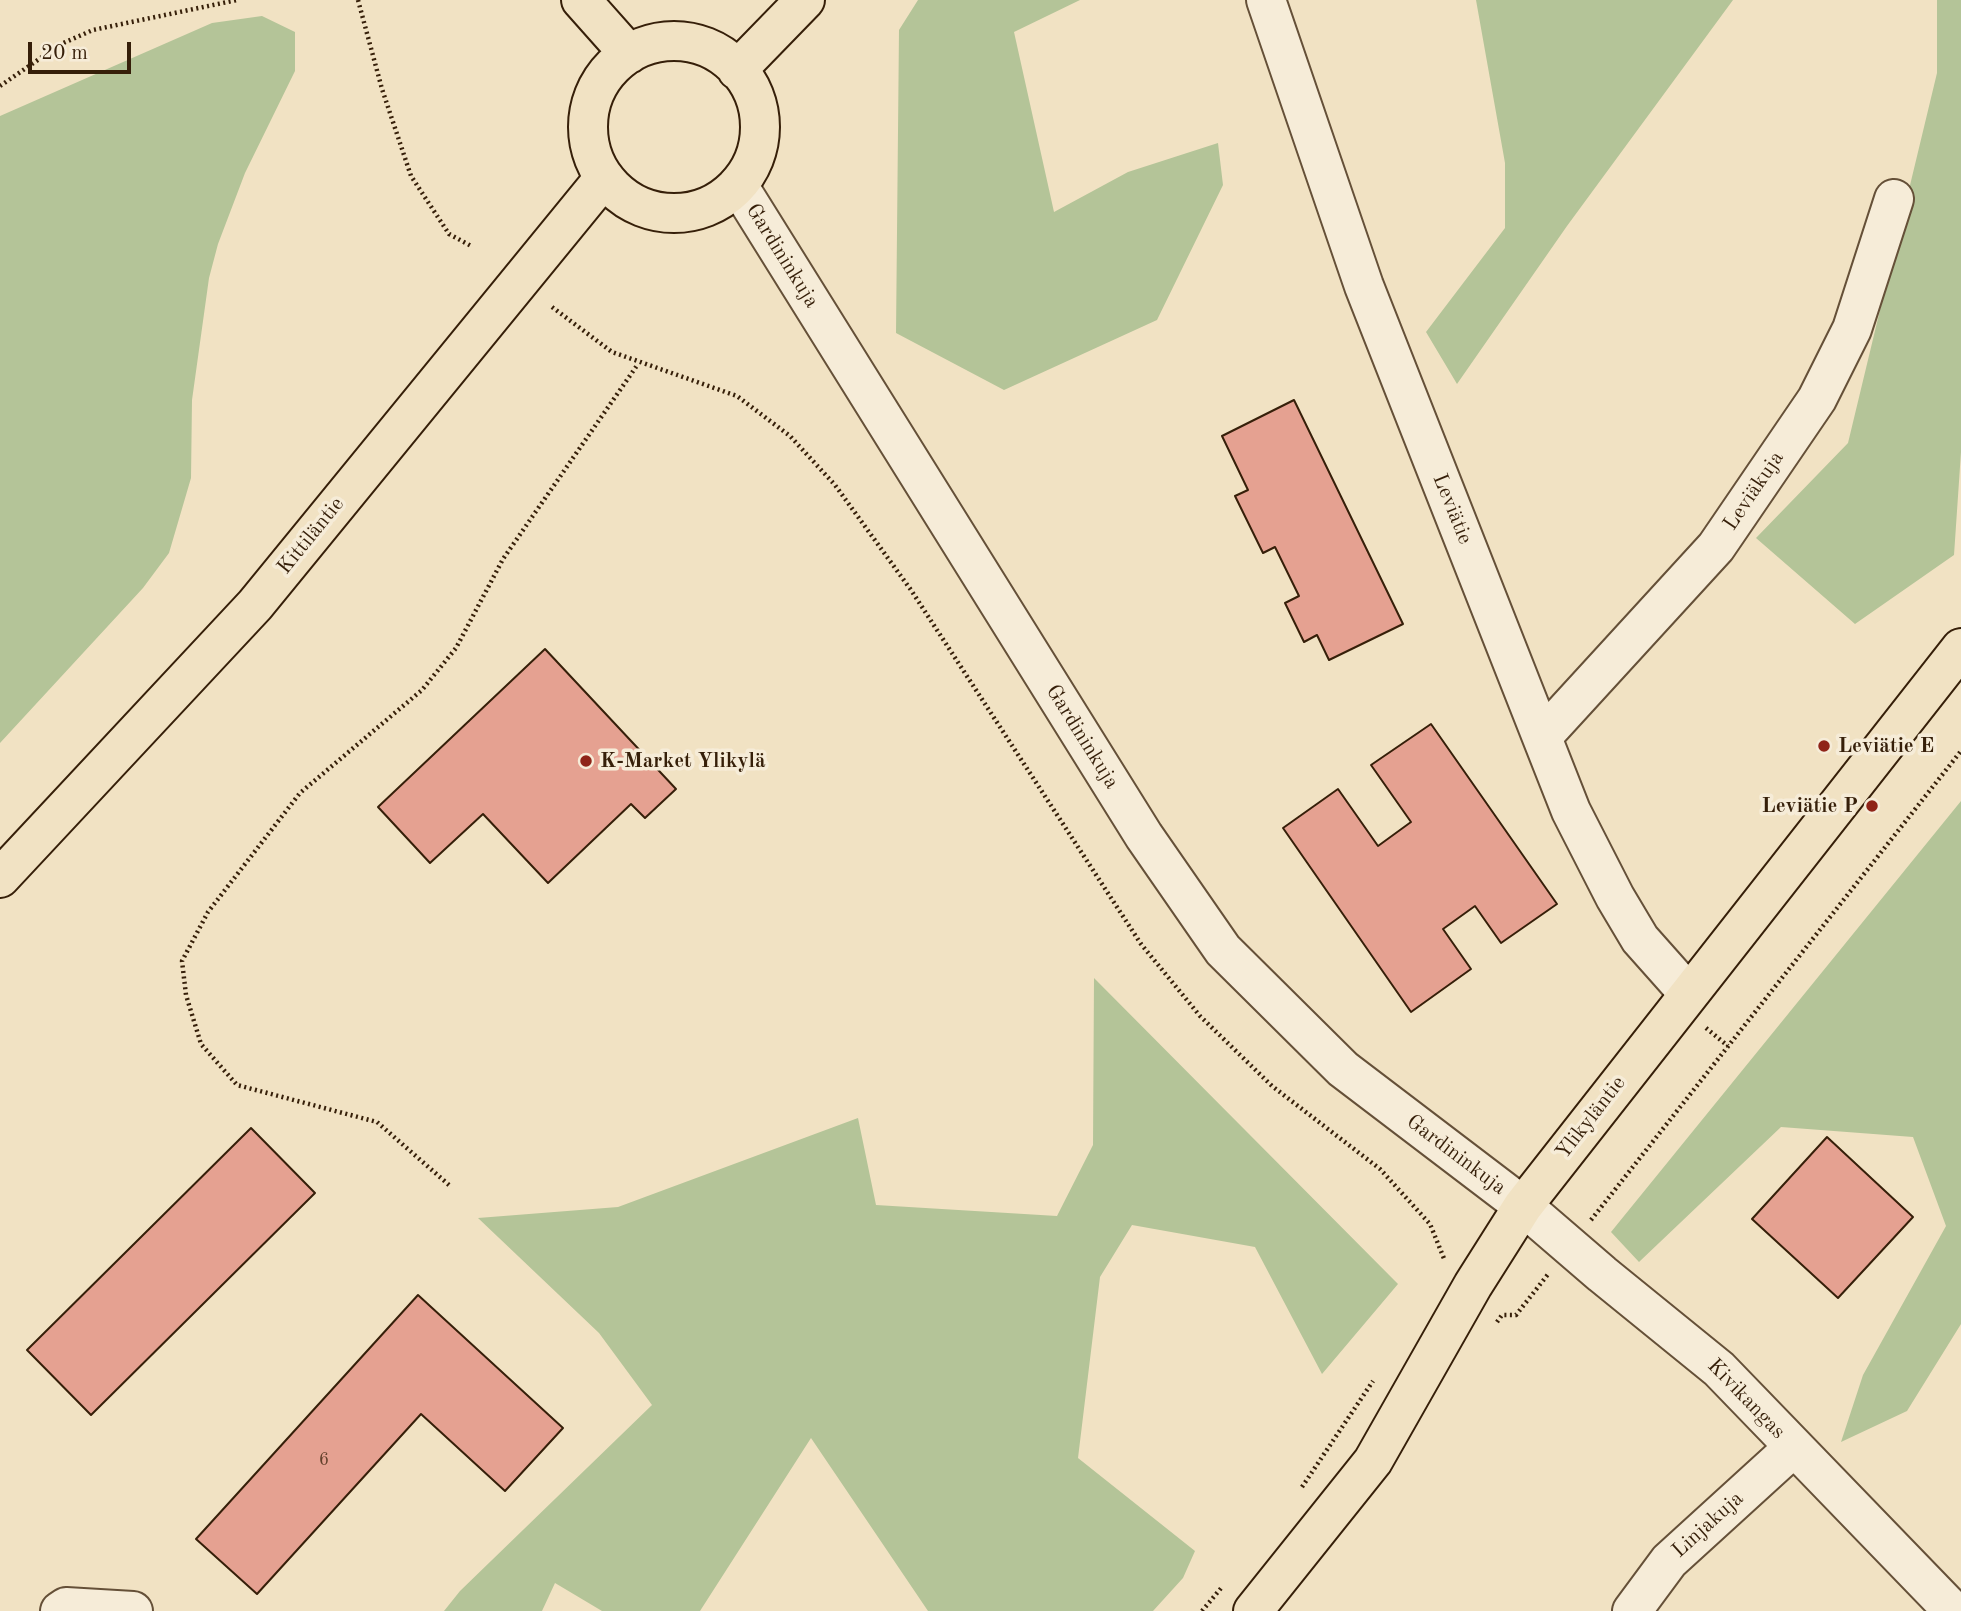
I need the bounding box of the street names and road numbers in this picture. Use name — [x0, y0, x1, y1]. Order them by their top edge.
street label: Gardininkuja — [740, 199, 824, 313]
street label: Leviäkuja — [1718, 447, 1790, 535]
street label: Leviätie — [1427, 470, 1477, 548]
street label: Kittiläntie — [272, 492, 350, 580]
street label: Gardininkuja — [1040, 680, 1124, 794]
street label: Ylikyläntie — [1551, 1071, 1631, 1165]
street label: Gardininkuja — [1401, 1109, 1511, 1201]
street label: Kivikangas — [1702, 1354, 1790, 1444]
street label: Linjakuja — [1667, 1486, 1749, 1564]

